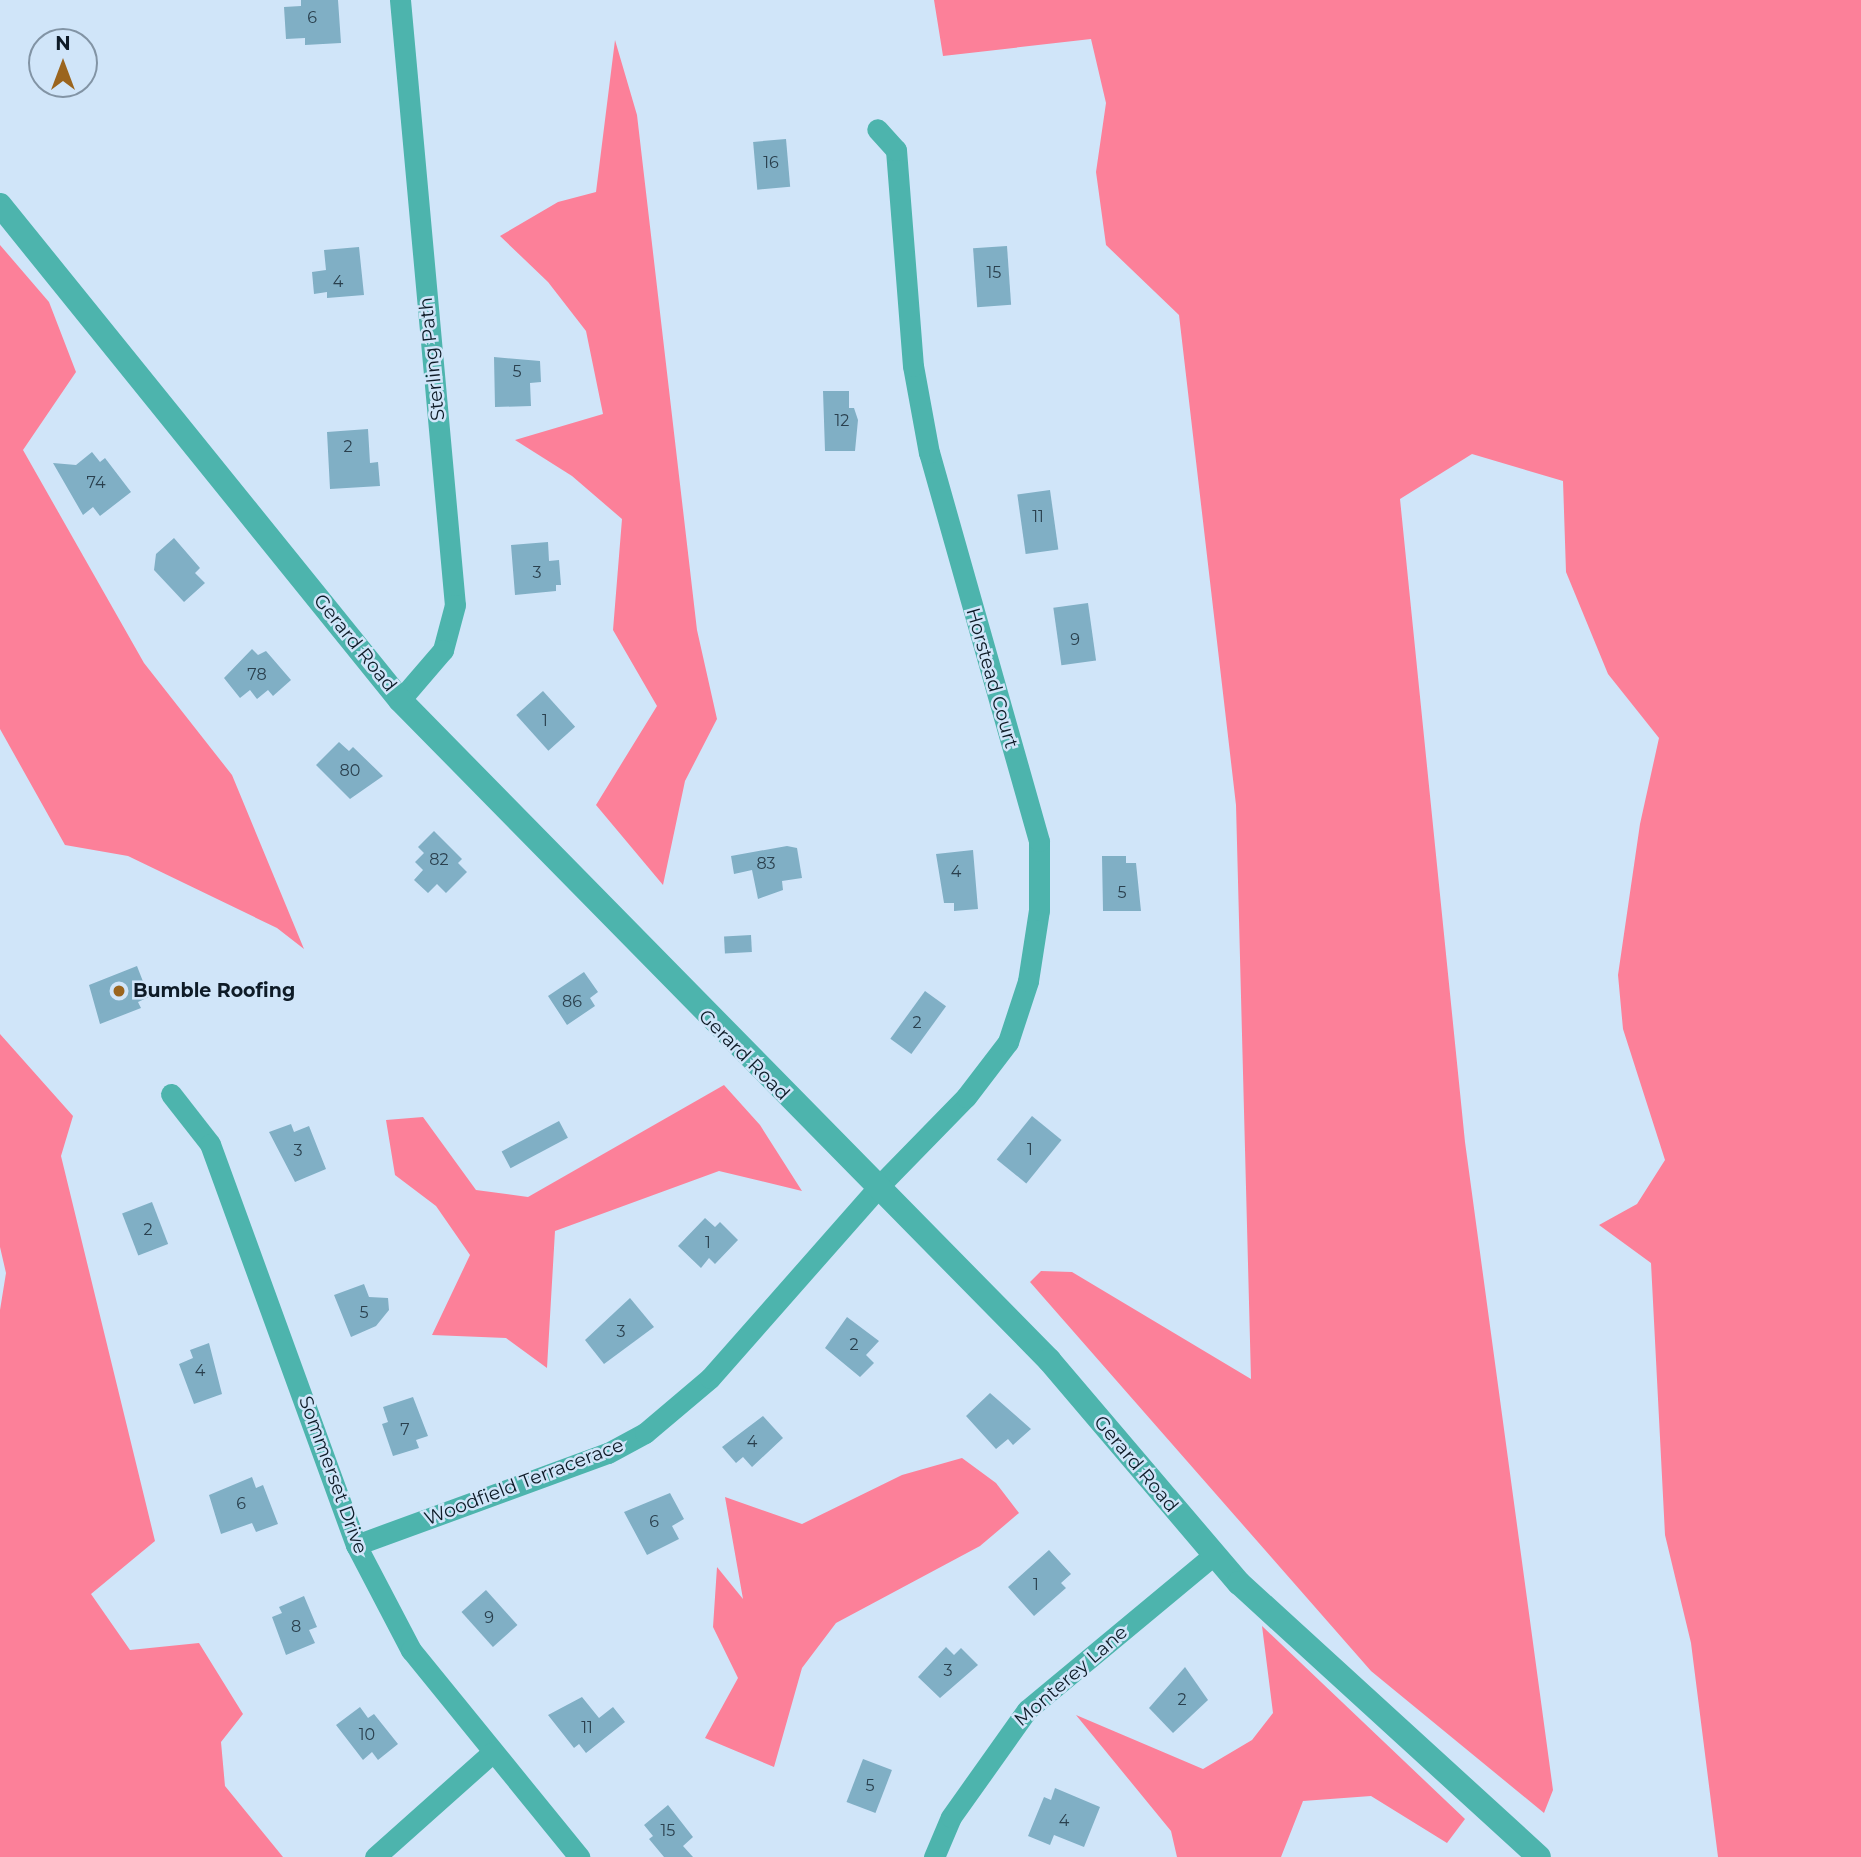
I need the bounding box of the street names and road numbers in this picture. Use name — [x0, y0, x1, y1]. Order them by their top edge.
street label: Sterling Path — [414, 296, 450, 422]
street label: Gerard Road — [309, 590, 401, 696]
street label: Horstead Court — [961, 605, 1023, 751]
street label: Gerard Road — [694, 1005, 794, 1105]
street label: Sommerset Drive — [294, 1393, 372, 1557]
street label: Gerard Road — [1089, 1411, 1183, 1517]
street label: Woodfield Terracerace — [421, 1433, 627, 1531]
street label: Monterey Lane — [1010, 1621, 1132, 1731]

